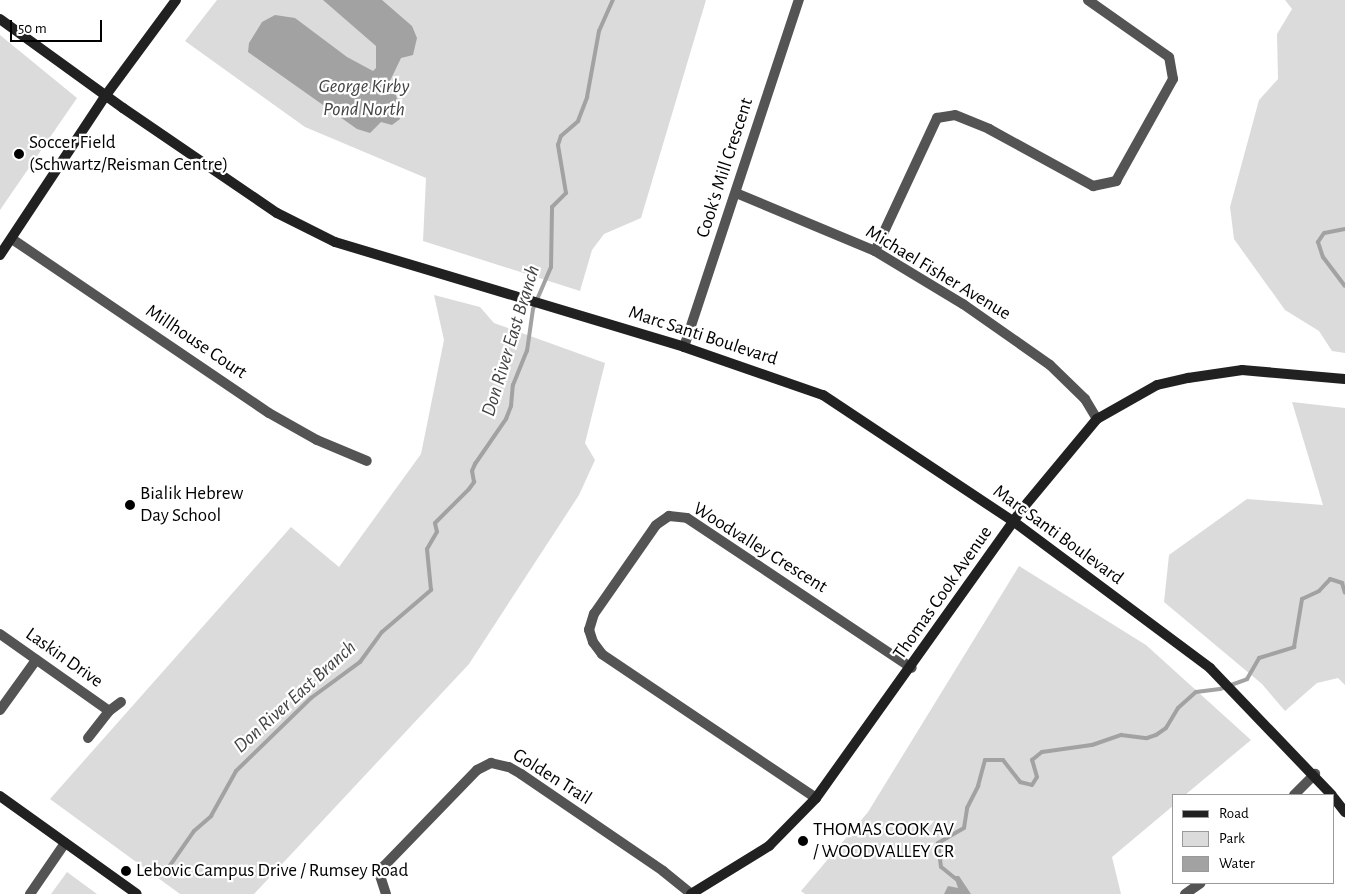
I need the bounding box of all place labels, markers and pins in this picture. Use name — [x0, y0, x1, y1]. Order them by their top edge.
place label: Soccer Field (Schwartz/Reisman Centre) — [29, 132, 228, 176]
marker: Soccer Field (Schwartz/Reisman Centre) — [13, 148, 25, 160]
place label: Bialik Hebrew Day School — [140, 483, 243, 527]
marker: Bialik Hebrew Day School — [124, 499, 136, 511]
place label: THOMAS COOK AV / WOODVALLEY CR — [813, 819, 954, 863]
marker: THOMAS COOK AV / WOODVALLEY CR — [797, 835, 809, 847]
place label: Lebovic Campus Drive / Rumsey Road — [136, 860, 408, 882]
marker: Lebovic Campus Drive / Rumsey Road — [120, 865, 132, 877]

